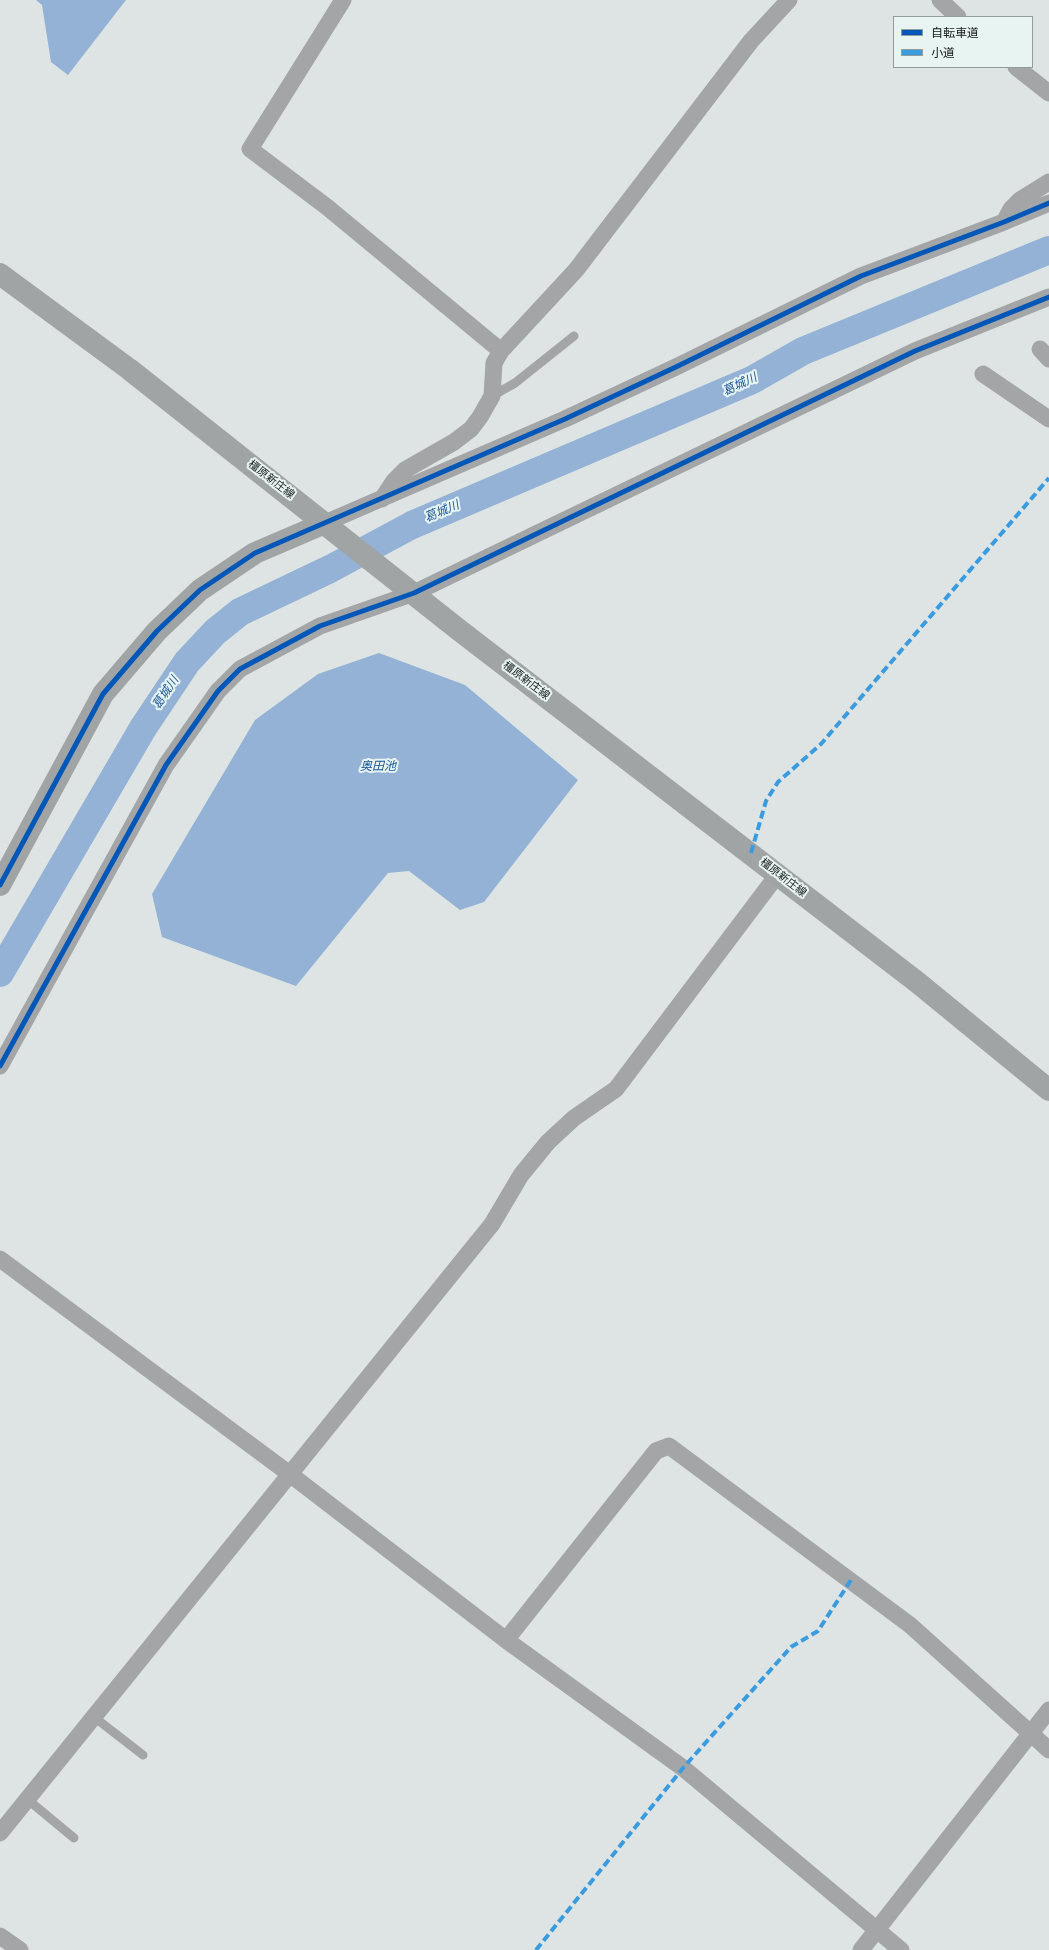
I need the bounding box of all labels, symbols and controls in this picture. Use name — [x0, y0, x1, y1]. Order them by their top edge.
legend — [893, 16, 1033, 68]
text: 自転車道 — [931, 25, 979, 41]
text: 小道 — [931, 45, 955, 61]
water label: 葛城川 — [721, 371, 759, 399]
street label: 橿原新庄線 — [245, 458, 297, 502]
water label: 葛城川 — [423, 498, 461, 526]
street label: 橿原新庄線 — [500, 659, 552, 703]
water label: 葛城川 — [150, 674, 182, 712]
water label: 奥田池 — [360, 760, 396, 774]
street label: 橿原新庄線 — [757, 856, 809, 900]

